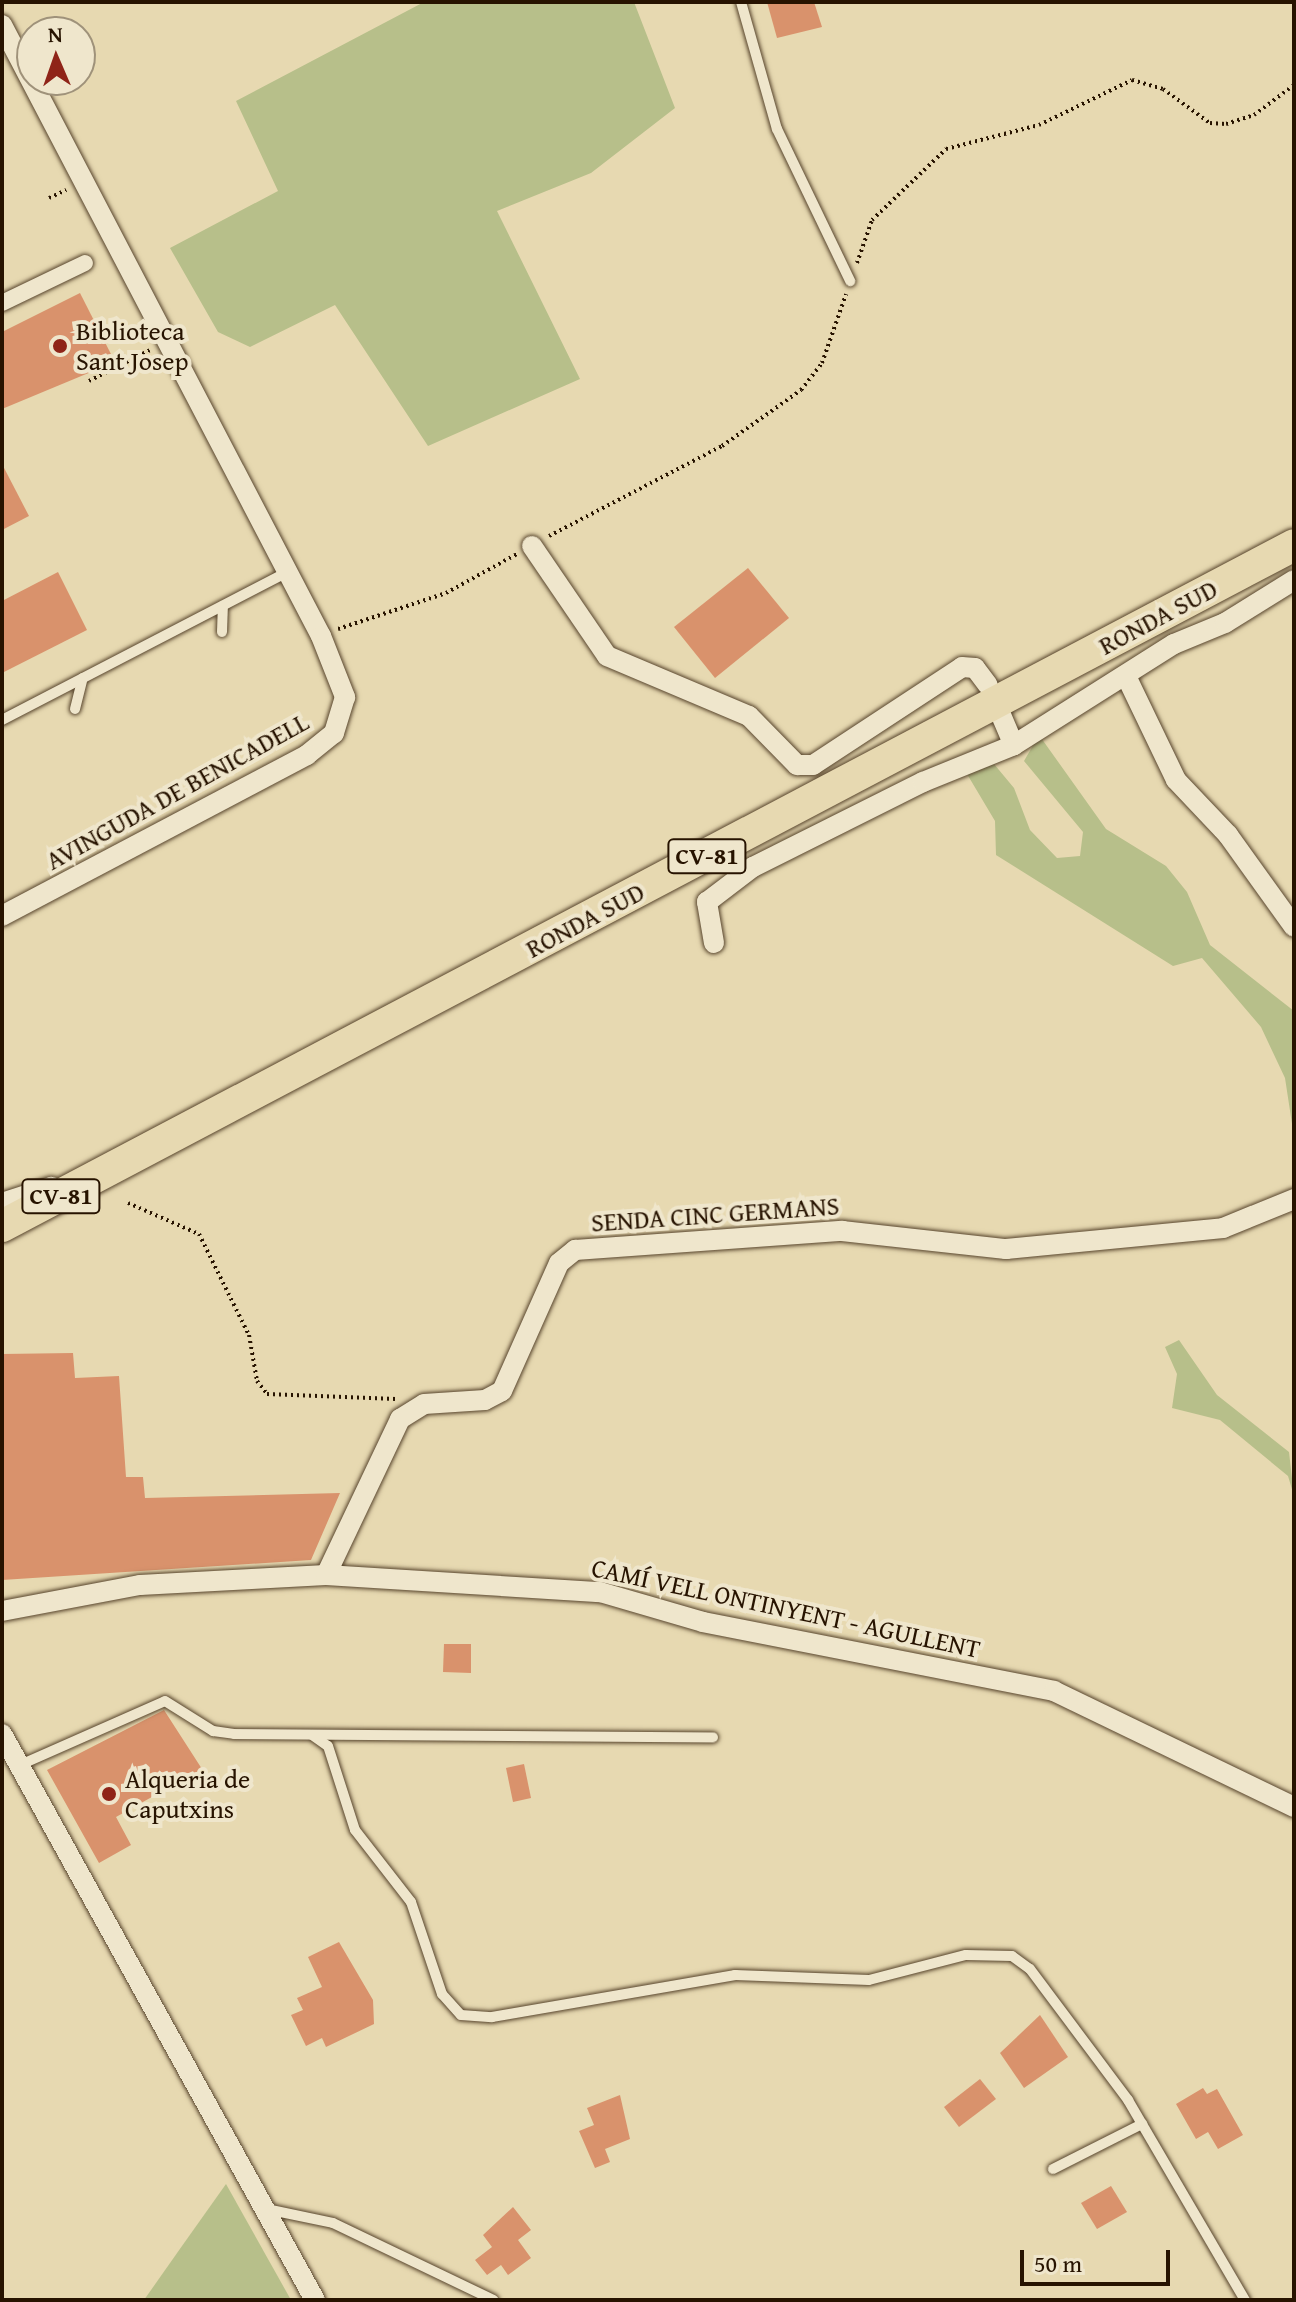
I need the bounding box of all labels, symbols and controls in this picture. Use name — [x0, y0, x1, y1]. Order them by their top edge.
north arrow — [16, 16, 96, 96]
text: N — [47, 18, 63, 50]
place label: Biblioteca Sant Josep — [76, 315, 188, 376]
marker: Biblioteca Sant Josep — [51, 337, 69, 355]
street label: RONDA SUD — [1093, 573, 1223, 661]
street label: AVINGUDA DE BENICADELL — [40, 706, 314, 876]
road number: CV-81 — [667, 836, 747, 876]
street label: RONDA SUD — [520, 876, 650, 964]
road number: CV-81 — [21, 1176, 101, 1216]
street label: SENDA CINC GERMANS — [590, 1190, 840, 1238]
street label: CAMÍ VELL ONTINYENT - AGULLENT — [589, 1552, 983, 1664]
place label: Alqueria de Caputxins — [125, 1763, 250, 1824]
marker: Alqueria de Caputxins — [100, 1785, 118, 1803]
scale bar — [1024, 2234, 1174, 2284]
text: 50 m — [1034, 2246, 1082, 2281]

